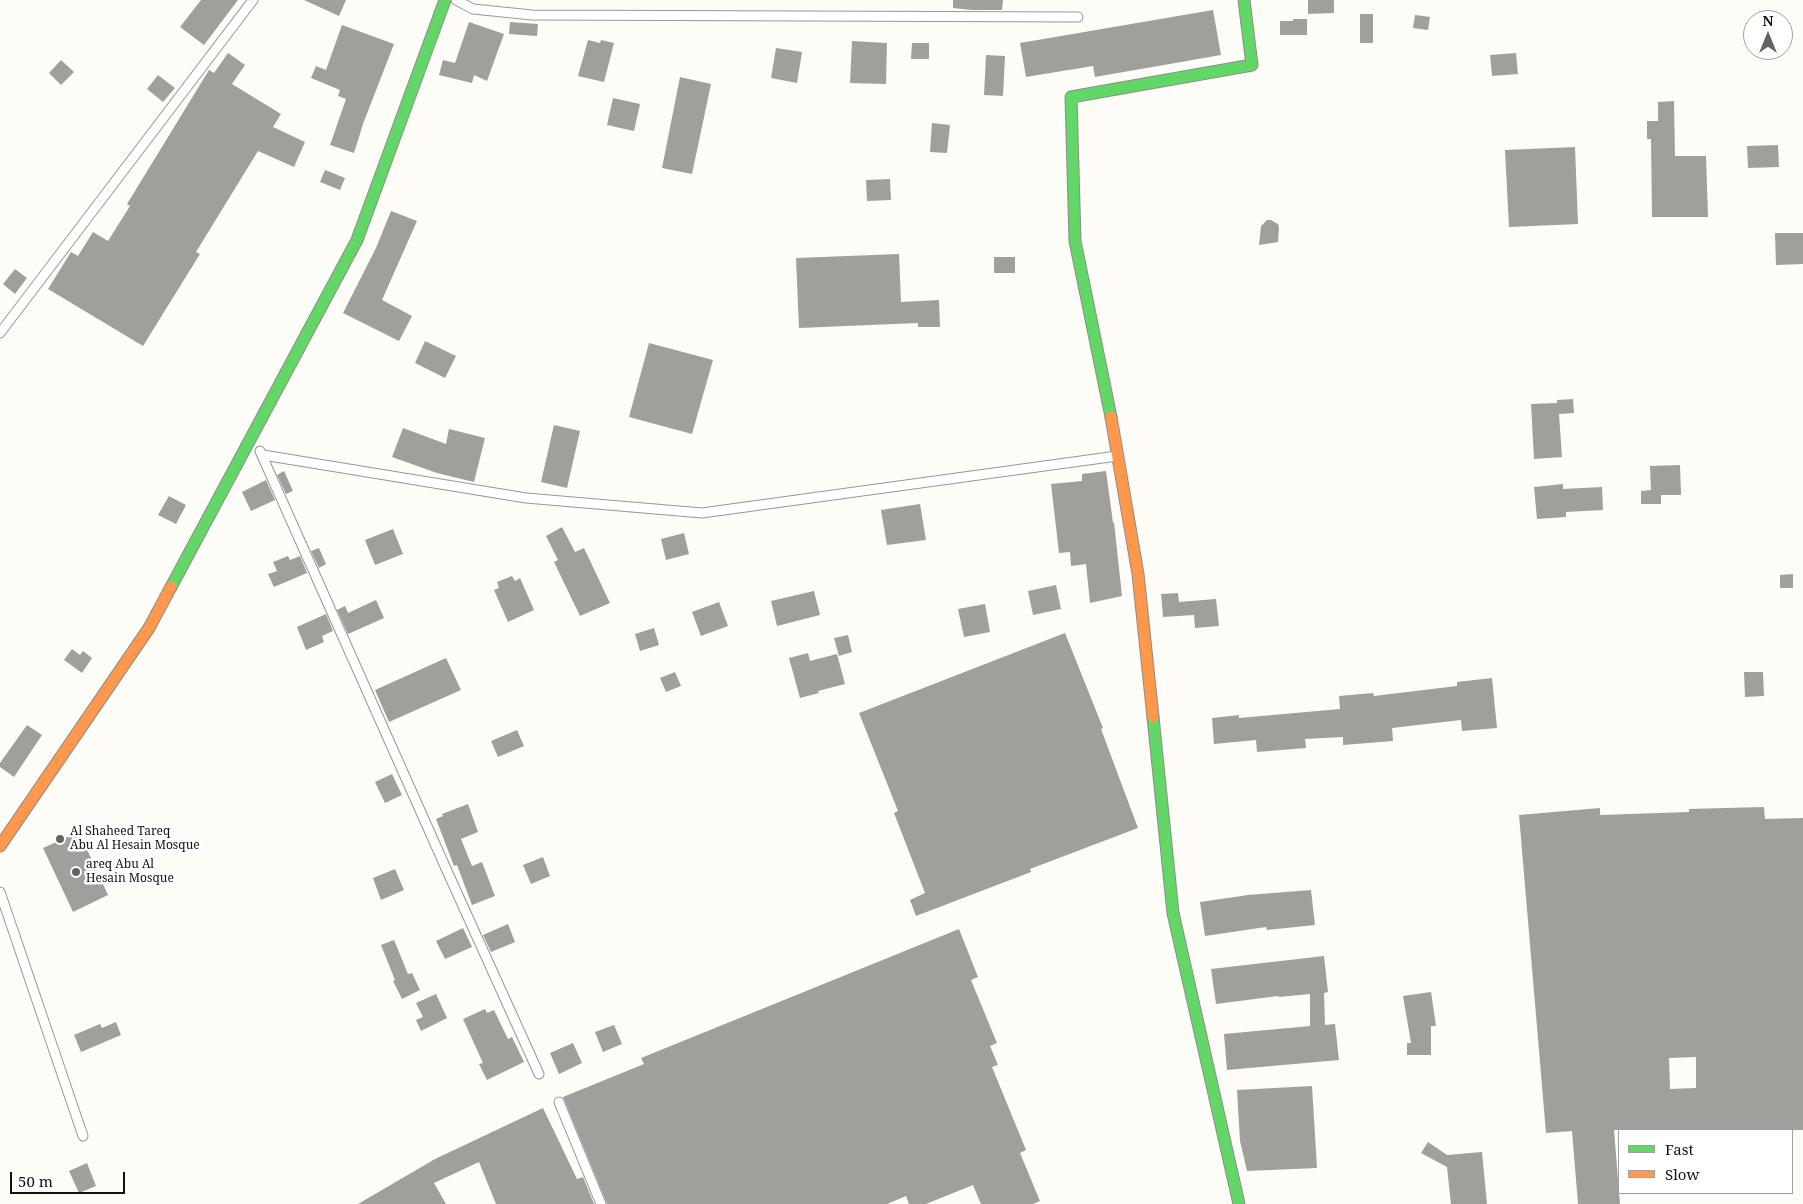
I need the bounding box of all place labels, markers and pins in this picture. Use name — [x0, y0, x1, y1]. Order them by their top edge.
place label: Al Shaheed Tareq Abu Al Hesain Mosque — [70, 825, 200, 853]
marker: Al Shaheed Tareq Abu Al Hesain Mosque — [54, 833, 66, 845]
place label: areq Abu Al Hesain Mosque — [86, 858, 174, 886]
marker: areq Abu Al Hesain Mosque — [70, 866, 82, 878]

